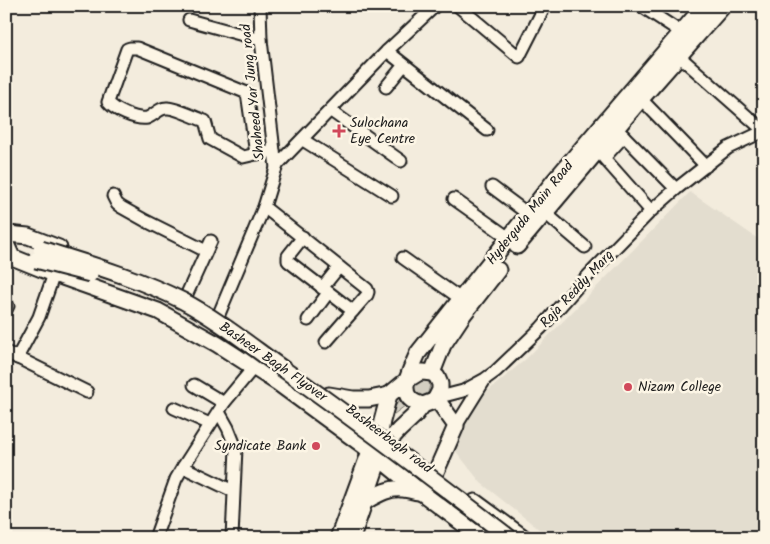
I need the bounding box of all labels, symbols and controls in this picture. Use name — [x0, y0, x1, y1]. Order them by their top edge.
street label: Shaheed Yar Jung road — [235, 22, 271, 161]
place label: Sulochana Eye Centre — [350, 112, 416, 150]
marker: Sulochana Eye Centre — [332, 124, 346, 138]
street label: Hyderguda Main Road — [481, 155, 580, 270]
street label: Raja Reddy Marg — [535, 245, 619, 333]
street label: Basheer Bagh Flyover — [214, 316, 333, 408]
place label: Nizam College — [638, 376, 722, 398]
marker: Nizam College — [622, 381, 634, 393]
street label: Basheerbagh road — [341, 399, 438, 480]
place label: Syndicate Bank — [215, 435, 306, 457]
marker: Syndicate Bank — [310, 440, 322, 452]

